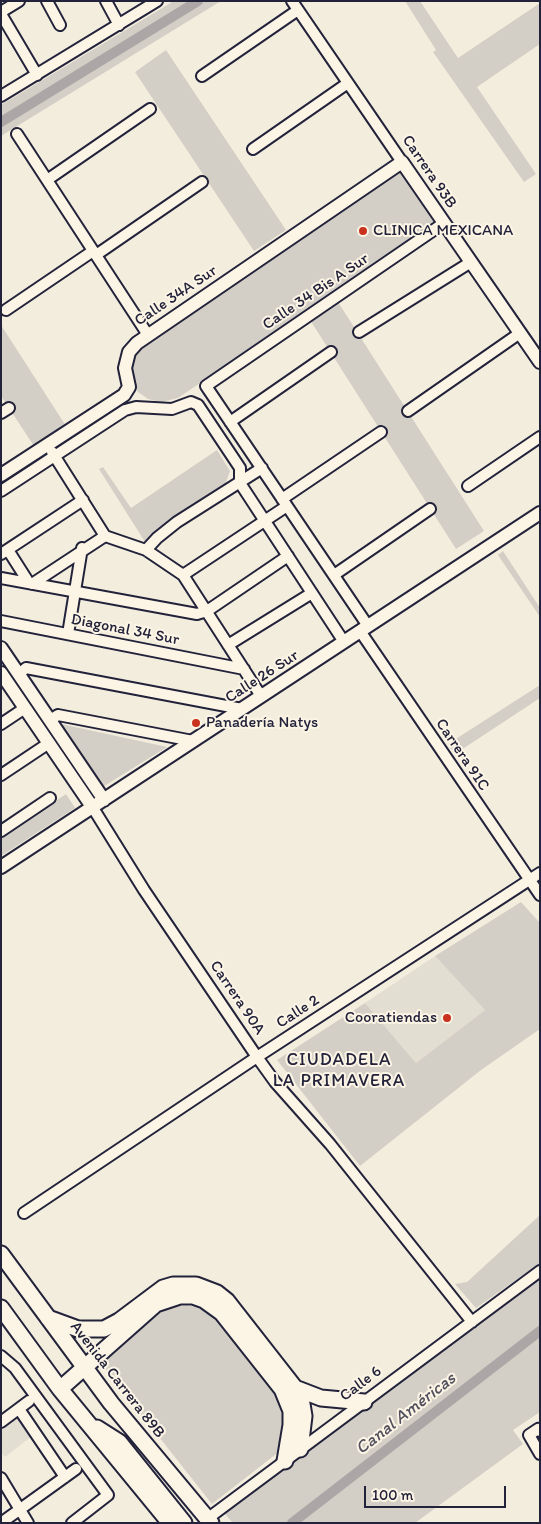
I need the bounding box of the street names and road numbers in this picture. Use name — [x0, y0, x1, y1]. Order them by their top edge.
street label: Carrera 93B — [397, 132, 461, 212]
street label: Calle 34 Bis A Sur — [259, 249, 373, 335]
street label: Calle 34A Sur — [131, 261, 221, 331]
street label: Diagonal 34 Sur — [69, 610, 181, 650]
street label: Calle 26 Sur — [222, 646, 302, 708]
street label: Carrera 91C — [431, 715, 493, 795]
street label: Carrera 90A — [205, 957, 269, 1039]
street label: Calle 2 — [273, 991, 323, 1033]
street label: Avenida Carrera 89B — [66, 1318, 168, 1442]
street label: Calle 6 — [336, 1362, 386, 1406]

